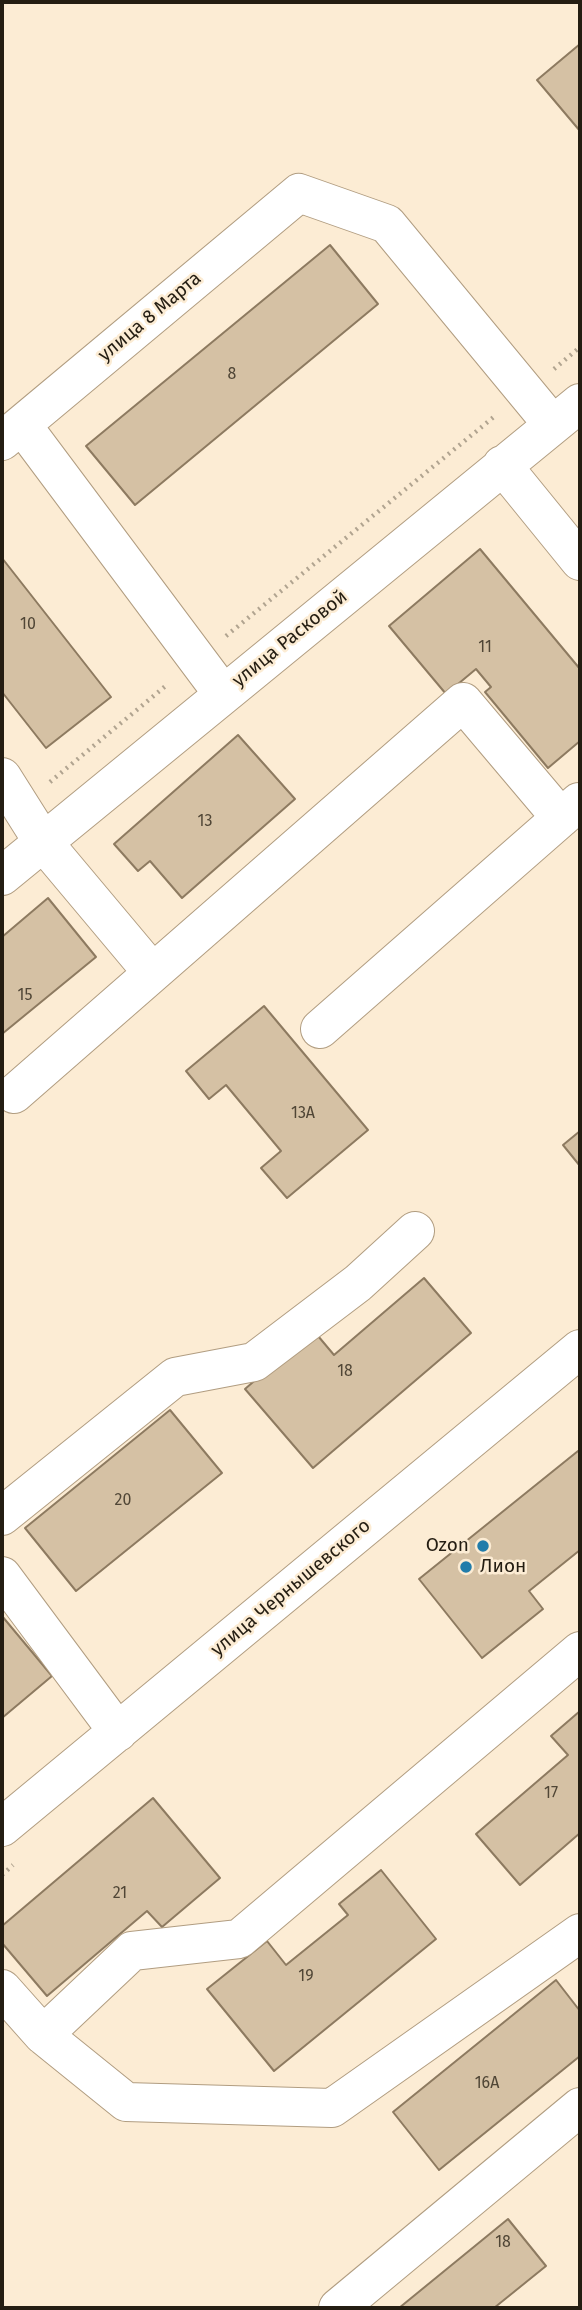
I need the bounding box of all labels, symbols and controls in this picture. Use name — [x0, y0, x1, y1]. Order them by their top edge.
street label: улица 8 Марта — [94, 267, 206, 367]
house number: 8 — [228, 365, 236, 385]
street label: улица Расковой — [228, 586, 352, 692]
house number: 10 — [20, 615, 36, 635]
house number: 11 — [478, 638, 492, 658]
house number: 13 — [198, 812, 212, 832]
house number: 15 — [18, 986, 32, 1006]
house number: 13А — [291, 1104, 315, 1124]
house number: 18 — [337, 1362, 353, 1382]
house number: 20 — [115, 1491, 131, 1511]
street label: улица Чернышевского — [207, 1515, 375, 1661]
place label: Ozon — [426, 1535, 469, 1557]
marker: Ozon — [475, 1538, 491, 1554]
place label: Лион — [480, 1556, 526, 1578]
marker: Лион — [458, 1559, 474, 1575]
house number: 17 — [544, 1784, 558, 1804]
house number: 21 — [113, 1884, 127, 1904]
house number: 19 — [298, 1967, 314, 1987]
house number: 16А — [475, 2074, 499, 2094]
house number: 18 — [495, 2233, 511, 2253]

